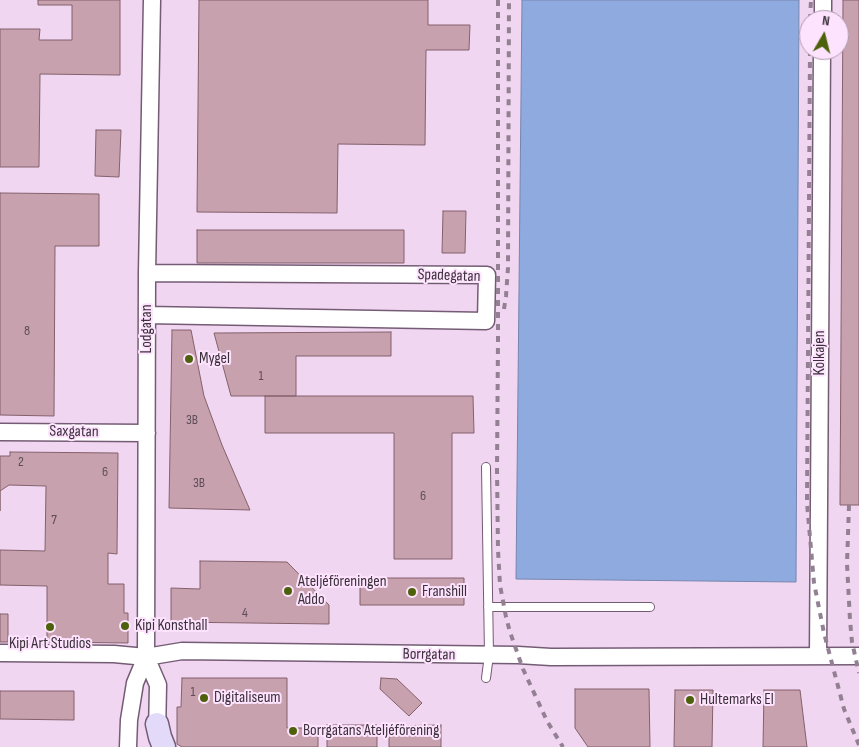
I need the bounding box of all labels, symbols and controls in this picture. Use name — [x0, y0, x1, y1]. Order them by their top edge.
north arrow — [799, 10, 849, 60]
text: N — [821, 12, 831, 30]
street label: Spadegatan — [417, 265, 481, 287]
street label: Lodgatan — [137, 304, 157, 354]
house number: 8 — [24, 323, 30, 339]
street label: Kolkajen — [810, 331, 830, 375]
place label: Mygel — [199, 349, 230, 369]
marker: Mygel — [183, 353, 195, 365]
house number: 1 — [259, 368, 263, 384]
house number: 3B — [186, 412, 198, 428]
street label: Saxgatan — [49, 422, 99, 442]
house number: 2 — [18, 454, 24, 470]
house number: 6 — [102, 464, 108, 480]
house number: 3B — [193, 475, 205, 491]
house number: 6 — [420, 488, 426, 504]
house number: 7 — [51, 512, 57, 528]
place label: Ateljéföreningen Addo — [298, 572, 387, 610]
place label: Franshill — [422, 582, 467, 602]
marker: Ateljéföreningen Addo — [282, 585, 294, 597]
marker: Franshill — [406, 586, 418, 598]
house number: 4 — [242, 605, 248, 621]
place label: Kipi Konsthall — [135, 616, 207, 636]
marker: Kipi Konsthall — [119, 620, 131, 632]
marker: Kipi Art Studios — [44, 621, 56, 633]
place label: Kipi Art Studios — [9, 634, 91, 654]
street label: Borrgatan — [403, 645, 455, 665]
house number: 1 — [191, 684, 195, 700]
place label: Digitaliseum — [214, 688, 281, 708]
place label: Hultemarks El — [700, 690, 774, 710]
marker: Digitaliseum — [198, 692, 210, 704]
marker: Hultemarks El — [684, 694, 696, 706]
place label: Borrgatans Ateljéförening — [303, 721, 439, 741]
marker: Borrgatans Ateljéförening — [287, 725, 299, 737]

